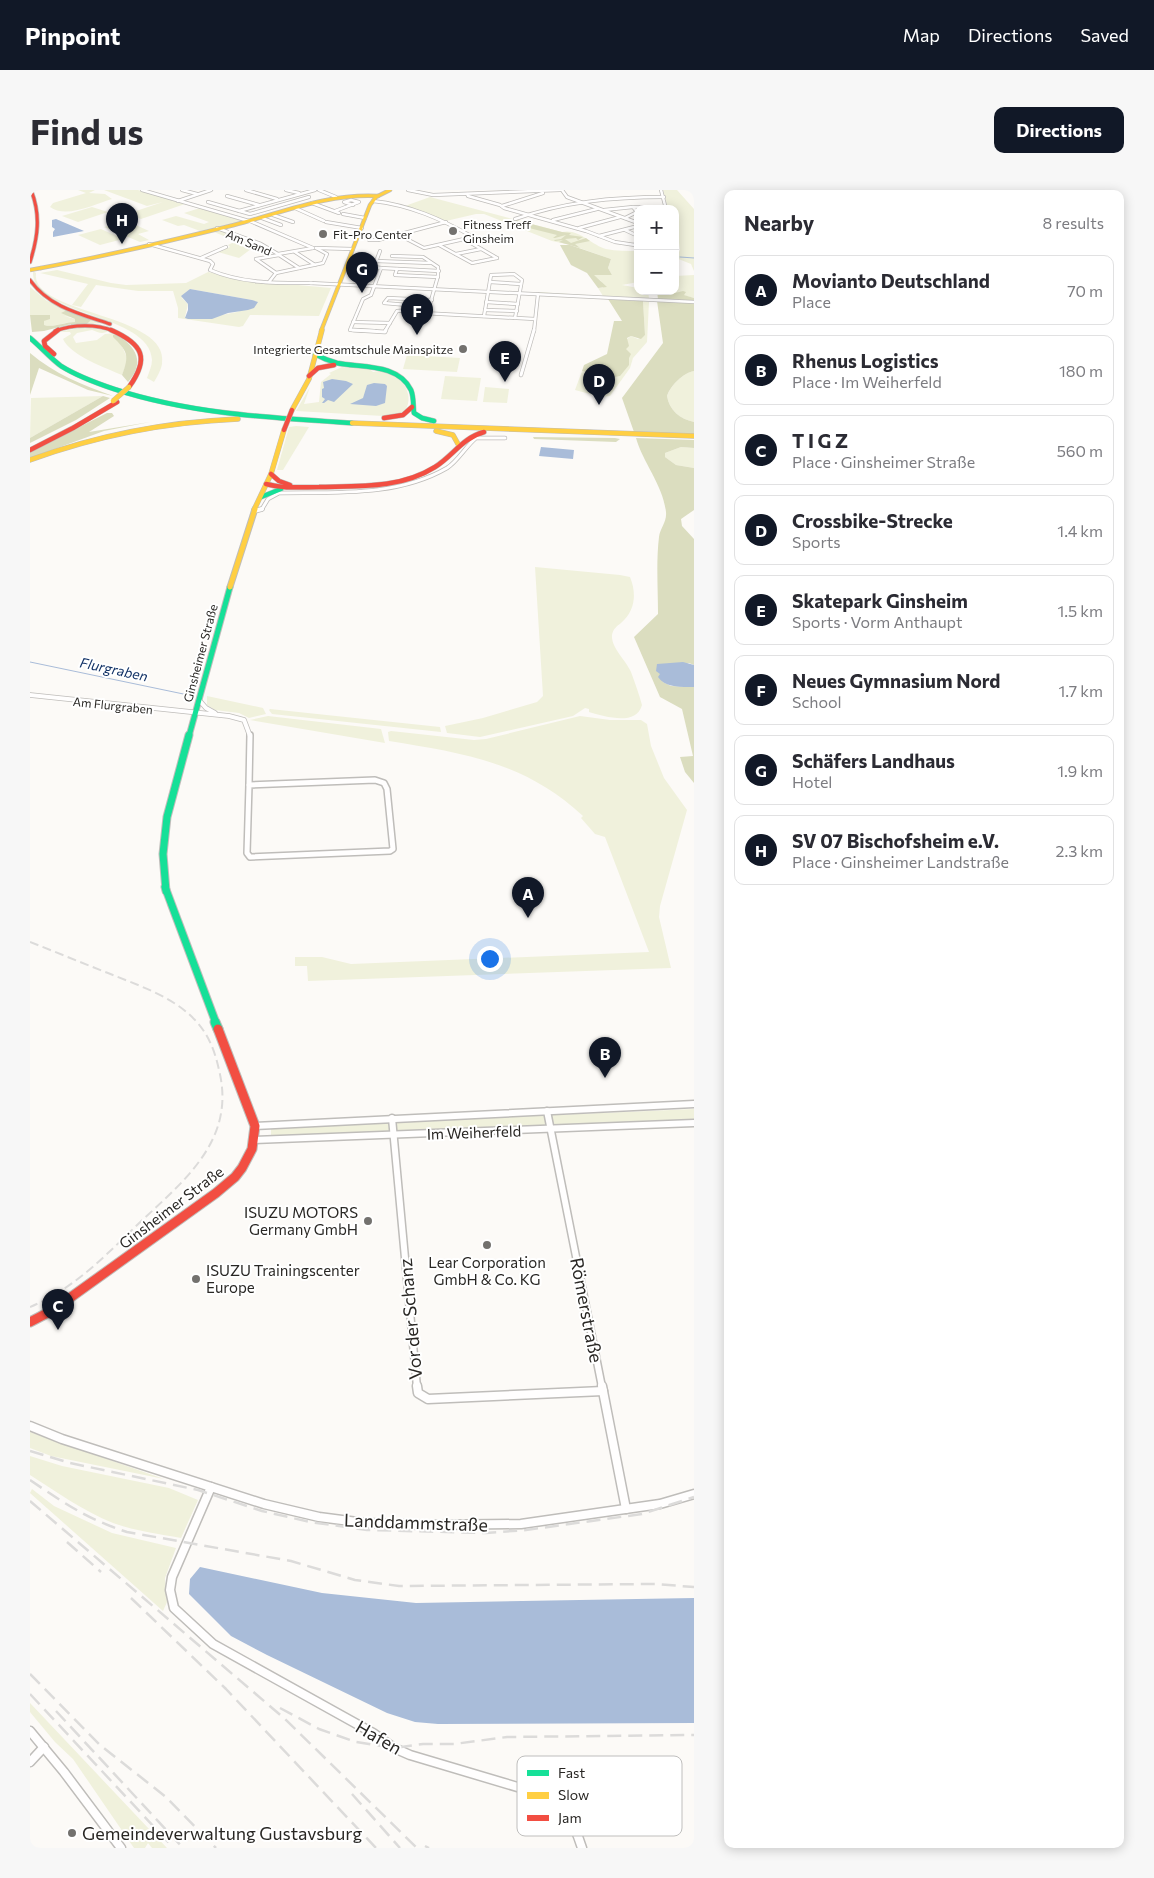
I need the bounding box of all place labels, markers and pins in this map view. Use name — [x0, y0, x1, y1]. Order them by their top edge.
pin: H — [106, 203, 138, 244]
place label: Fitness Treff Ginsheim — [463, 217, 532, 245]
marker: Fitness Treff Ginsheim — [447, 225, 459, 237]
place label: Fit-Pro Center — [333, 227, 412, 241]
marker: Fit-Pro Center — [317, 228, 329, 240]
pin: G — [346, 252, 378, 293]
pin: F — [401, 294, 433, 335]
pin: E — [489, 341, 521, 382]
place label: Integrierte Gesamtschule Mainspitze — [253, 342, 453, 356]
marker: Integrierte Gesamtschule Mainspitze — [457, 343, 469, 355]
pin: D — [583, 364, 615, 405]
pin: A — [512, 877, 544, 918]
pin: B — [589, 1037, 621, 1078]
place label: ISUZU MOTORS Germany GmbH — [244, 1203, 358, 1238]
marker: ISUZU MOTORS Germany GmbH — [362, 1215, 374, 1227]
marker: Lear Corporation GmbH & Co. KG — [481, 1239, 493, 1251]
place label: Lear Corporation GmbH & Co. KG — [428, 1253, 546, 1288]
place label: ISUZU Trainingscenter Europe — [206, 1261, 360, 1296]
marker: ISUZU Trainingscenter Europe — [190, 1273, 202, 1285]
pin: C — [42, 1289, 74, 1330]
place label: Gemeindeverwaltung Gustavsburg — [82, 1822, 362, 1844]
marker: Gemeindeverwaltung Gustavsburg — [66, 1827, 78, 1839]

